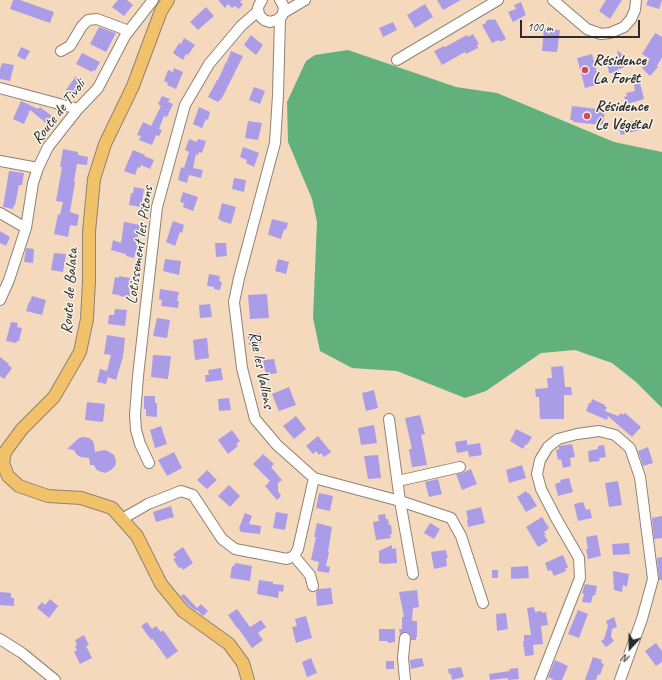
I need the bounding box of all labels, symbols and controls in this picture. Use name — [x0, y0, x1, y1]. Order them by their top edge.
scale bar — [522, 12, 642, 38]
text: 100 m — [527, 19, 553, 35]
place label: Résidence La Forêt — [593, 51, 646, 89]
marker: Résidence La Forêt — [580, 65, 590, 75]
street label: Route de Tivoli — [28, 76, 90, 148]
place label: Résidence Le Végétal — [595, 97, 650, 135]
marker: Résidence Le Végétal — [582, 111, 592, 121]
street label: Lotissement les Pitons — [122, 185, 158, 305]
street label: Route de Balata — [57, 247, 83, 335]
street label: Rue les Vallons — [244, 330, 278, 410]
north arrow — [610, 628, 650, 668]
text: N — [620, 651, 631, 667]

